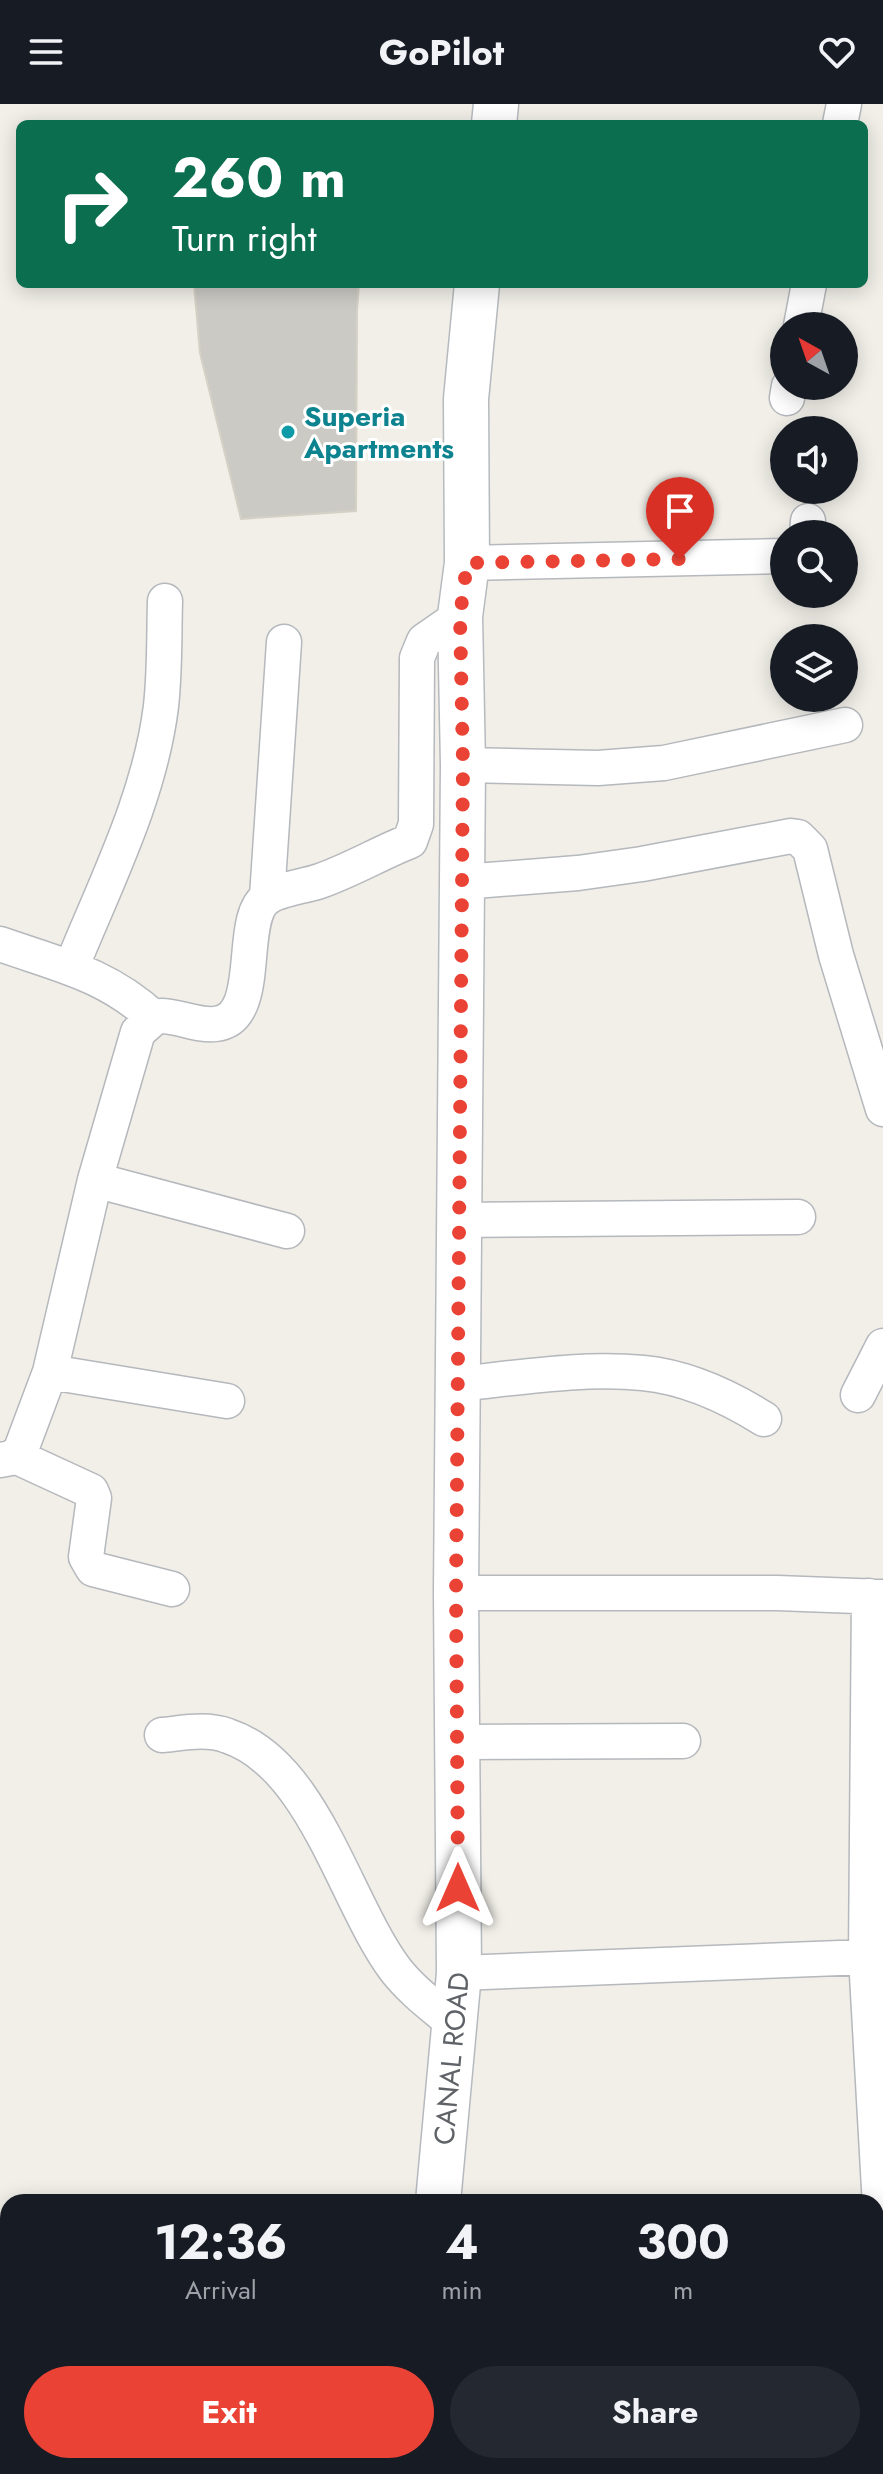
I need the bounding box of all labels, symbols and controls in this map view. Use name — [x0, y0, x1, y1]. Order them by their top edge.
text: GoPilot — [379, 26, 504, 78]
icon: menu — [24, 30, 68, 74]
icon: heart — [815, 30, 859, 74]
text: 260 m — [172, 137, 346, 218]
icon: right — [40, 152, 144, 256]
text: Turn right — [172, 212, 317, 264]
north arrow — [770, 312, 858, 400]
map controls — [770, 312, 858, 712]
place label: Superia Apartments — [303, 396, 454, 469]
button: sound — [770, 416, 858, 504]
marker: Superia Apartments — [279, 423, 297, 441]
pin — [646, 477, 714, 559]
icon: arrive — [658, 489, 702, 533]
button: search — [770, 520, 858, 608]
button: layers — [770, 624, 858, 712]
position arrow — [416, 1846, 500, 1930]
street label: CANAL ROAD — [423, 1971, 479, 2147]
text: 12:36 — [154, 2208, 287, 2277]
text: 4 — [445, 2208, 479, 2277]
text: 300 — [636, 2208, 730, 2277]
text: Arrival — [185, 2271, 257, 2309]
text: min — [442, 2271, 482, 2309]
text: m — [673, 2271, 693, 2309]
button: Exit — [24, 2366, 434, 2458]
button: Share — [450, 2366, 860, 2458]

